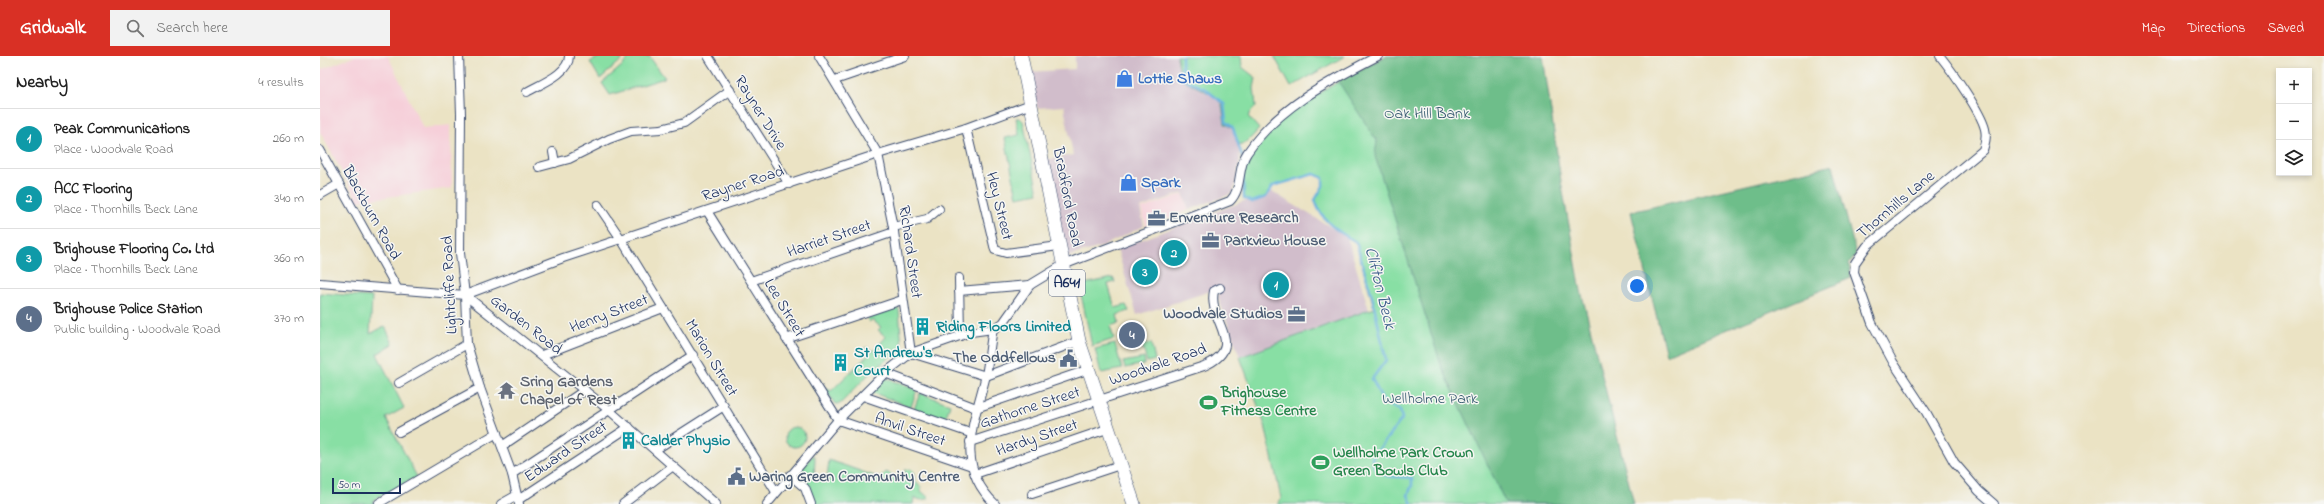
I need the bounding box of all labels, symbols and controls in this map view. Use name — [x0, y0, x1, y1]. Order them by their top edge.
search box — [110, 10, 390, 46]
text: Gridwalk — [20, 15, 86, 42]
icon: search — [124, 17, 146, 39]
text: Search here — [156, 17, 228, 39]
text: Map — [2142, 18, 2165, 39]
text: Directions — [2187, 18, 2245, 39]
text: Saved — [2267, 18, 2304, 39]
place label: Lottie Shaws — [1138, 67, 1222, 91]
map controls — [2276, 68, 2312, 176]
button: + — [2276, 68, 2312, 104]
shop icon: Lottie Shaws — [1115, 69, 1135, 89]
text: Nearby — [16, 70, 68, 95]
street label: Rayner Drive — [728, 71, 793, 156]
text: 4 results — [258, 73, 304, 92]
park label: Oak Hill Bank — [1384, 102, 1471, 126]
button: − — [2276, 104, 2312, 140]
text: Peak Communications — [54, 118, 190, 140]
text: 1 — [27, 129, 31, 148]
text: 260 m — [273, 129, 304, 148]
text: Place · Woodvale Road — [54, 140, 173, 159]
button: layers — [2276, 140, 2312, 176]
street label: Bradford Road — [1045, 144, 1088, 249]
street label: Rayner Road — [699, 159, 787, 209]
street label: Blackburn Road — [335, 161, 407, 264]
street label: Thornhills Lane — [1852, 165, 1941, 245]
street label: Hey Street — [979, 169, 1019, 243]
place label: Spark — [1141, 171, 1182, 195]
shop icon: Spark — [1118, 173, 1138, 193]
text: ACC Flooring — [54, 178, 132, 200]
text: 2 — [26, 189, 32, 208]
text: 340 m — [274, 189, 304, 208]
text: Place · Thornhills Beck Lane — [54, 200, 198, 219]
street label: Richard Street — [892, 204, 928, 300]
place label: Enventure Research — [1169, 206, 1299, 230]
office icon: Enventure Research — [1146, 208, 1166, 228]
street label: Harriet Street — [784, 213, 875, 265]
place label: Parkview House — [1224, 229, 1326, 253]
office icon: Parkview House — [1201, 231, 1221, 251]
street label: Lightcliffe Road — [435, 235, 465, 335]
text: Brighouse Flooring Co. Ltd — [54, 238, 214, 260]
pin: 2 — [1161, 238, 1187, 268]
water label: Clifton Beck — [1358, 244, 1403, 333]
text: 3 — [26, 249, 32, 268]
text: 360 m — [274, 249, 304, 268]
pin: 3 — [1132, 257, 1158, 287]
text: Place · Thornhills Beck Lane — [54, 260, 198, 279]
road number: A641 — [1049, 270, 1085, 296]
pin: 1 — [1263, 270, 1289, 300]
street label: Lee Street — [757, 274, 811, 342]
your location — [1627, 276, 1647, 296]
street label: Henry Street — [566, 288, 652, 340]
street label: Garden Road — [485, 289, 567, 361]
text: Brighouse Police Station — [54, 298, 202, 320]
place label: Woodvale Studios — [1163, 302, 1283, 326]
office icon: Woodvale Studios — [1286, 304, 1306, 324]
text: 4 — [26, 309, 32, 328]
text: 370 m — [274, 309, 304, 328]
street label: Marion Street — [678, 315, 744, 402]
place label: Riding Floors Limited — [935, 315, 1071, 340]
building icon: Riding Floors Limited — [913, 317, 933, 337]
text: Public building · Woodvale Road — [54, 320, 221, 339]
pin: 4 — [1119, 320, 1145, 350]
street label: Woodvale Road — [1106, 337, 1210, 393]
place label: St Andrew's Court — [854, 341, 933, 383]
place label: The Oddfellows — [953, 346, 1056, 370]
public building icon: The Oddfellows — [1059, 348, 1079, 368]
building icon: St Andrew's Court — [831, 352, 851, 372]
place label: Sring Gardens Chapel of Rest — [520, 370, 617, 412]
street label: Gathorne Street — [977, 380, 1084, 436]
temple icon: Sring Gardens Chapel of Rest — [497, 381, 517, 401]
place label: Brighouse Fitness Centre — [1220, 381, 1317, 423]
park label: Wellholme Park — [1382, 387, 1479, 411]
sports icon: Brighouse Fitness Centre — [1198, 392, 1218, 412]
street label: Anvil Street — [871, 407, 949, 454]
street label: Hardy Street — [993, 413, 1082, 463]
street label: Edward Street — [519, 415, 613, 489]
place label: Calder Physio — [641, 429, 730, 454]
building icon: Calder Physio — [618, 431, 638, 451]
place label: Wellholme Park Crown Green Bowls Club — [1333, 441, 1473, 483]
sports icon: Wellholme Park Crown Green Bowls Club — [1310, 452, 1330, 472]
place label: Waring Green Community Centre — [749, 465, 960, 490]
public building icon: Waring Green Community Centre — [726, 467, 746, 487]
scale bar — [332, 476, 401, 495]
text: 50 m — [338, 477, 360, 493]

